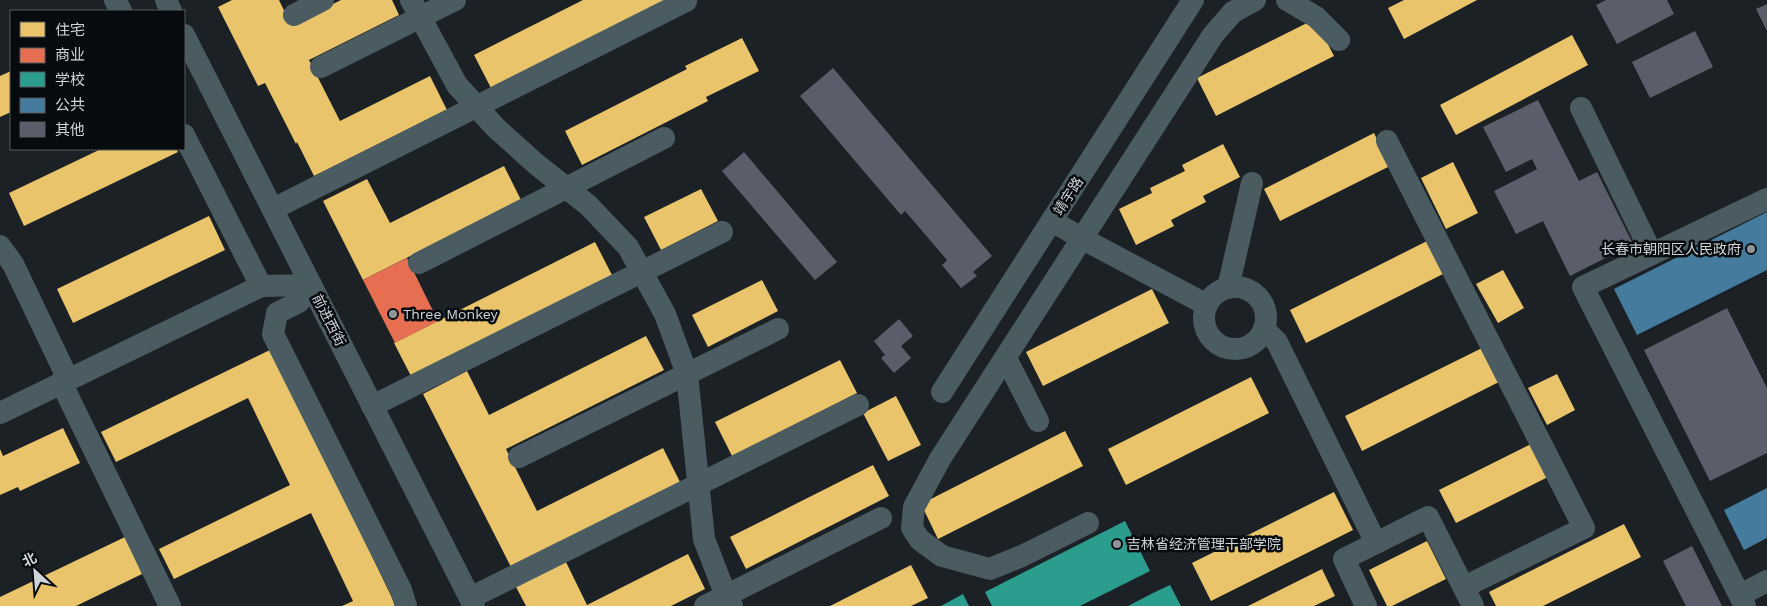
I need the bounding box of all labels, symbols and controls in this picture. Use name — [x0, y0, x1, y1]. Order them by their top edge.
legend — [10, 10, 185, 150]
text: 住宅 — [55, 21, 85, 39]
text: 商业 — [55, 46, 85, 64]
text: 学校 — [55, 71, 85, 89]
text: 公共 — [55, 96, 85, 114]
text: 其他 — [55, 121, 85, 139]
street label: 靖宇路 — [1050, 174, 1086, 218]
place label: 长春市朝阳区人民政府 — [1601, 241, 1741, 257]
marker: 长春市朝阳区人民政府 — [1745, 243, 1757, 255]
street label: 前进西街 — [309, 291, 349, 349]
place label: Three Monkey — [403, 306, 499, 322]
marker: Three Monkey — [387, 308, 399, 320]
place label: 吉林省经济管理干部学院 — [1127, 536, 1281, 552]
marker: 吉林省经济管理干部学院 — [1111, 538, 1123, 550]
north arrow — [10, 546, 60, 596]
text: 北 — [20, 549, 39, 570]

